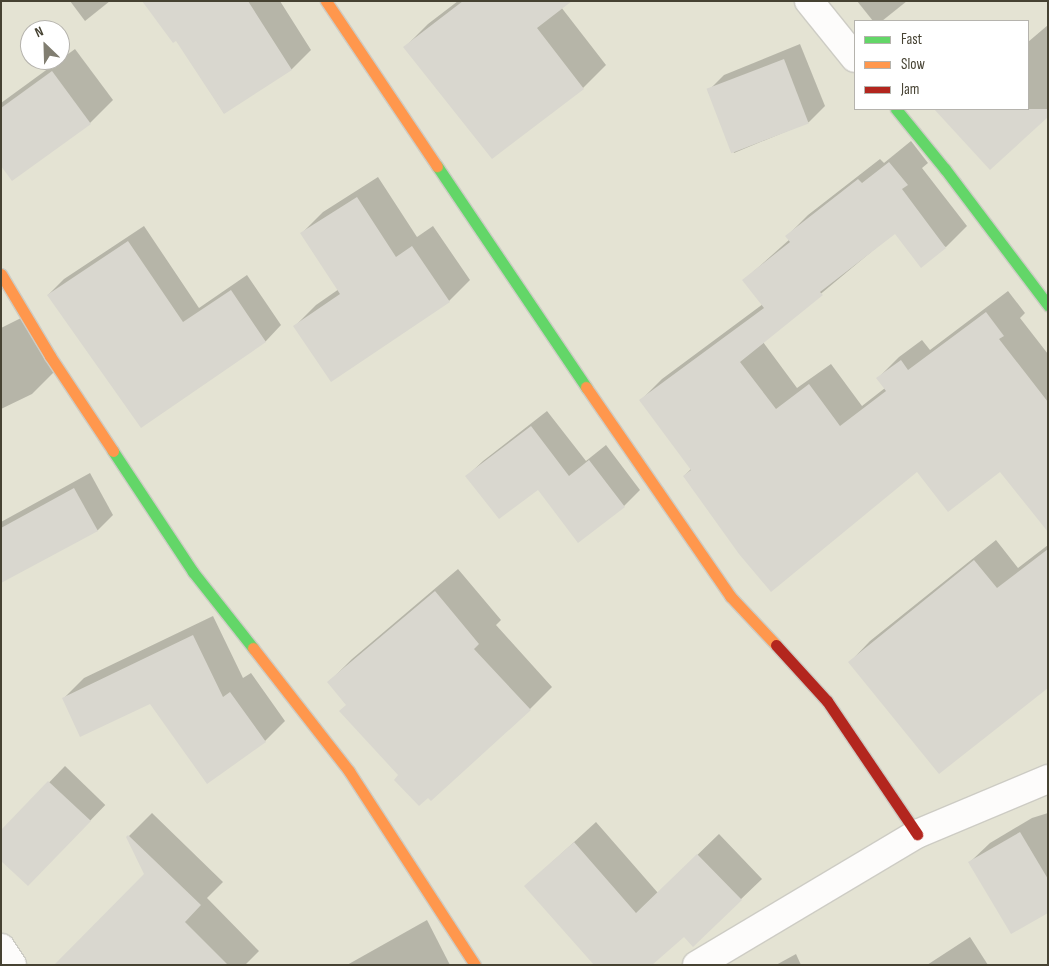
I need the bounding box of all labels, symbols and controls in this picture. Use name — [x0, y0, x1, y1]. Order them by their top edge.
north arrow — [20, 20, 70, 70]
legend — [854, 20, 1029, 110]
text: N — [32, 22, 46, 41]
text: Fast — [901, 30, 922, 49]
text: Slow — [901, 55, 925, 74]
text: Jam — [901, 80, 919, 99]

